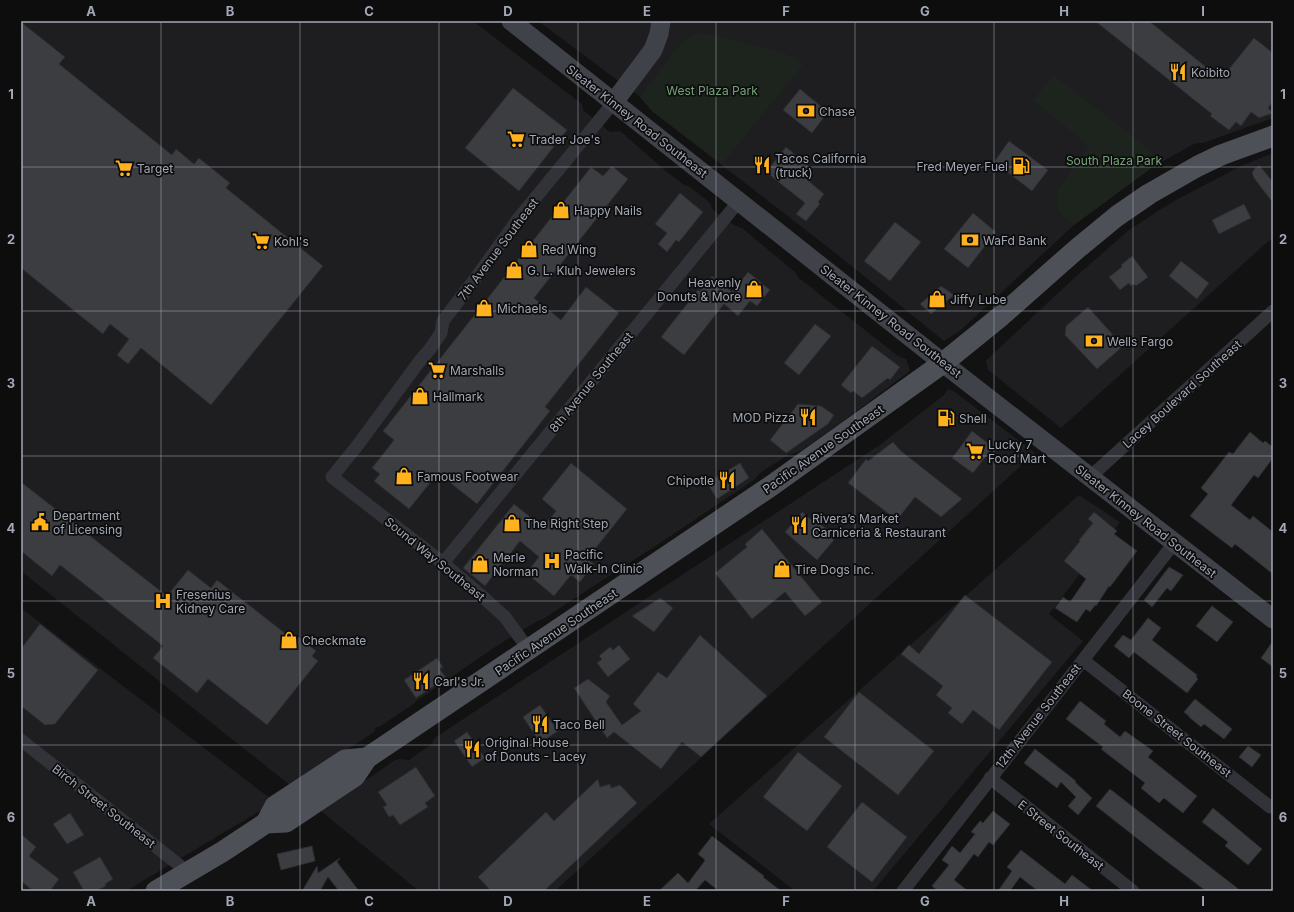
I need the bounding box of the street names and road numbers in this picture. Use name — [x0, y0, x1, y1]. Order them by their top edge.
street label: Sleater Kinney Road Southeast — [563, 61, 711, 181]
street label: 7th Avenue Southeast — [455, 195, 541, 303]
street label: Sleater Kinney Road Southeast — [817, 261, 965, 381]
street label: 8th Avenue Southeast — [546, 329, 636, 435]
street label: Lacey Boulevard Southeast — [1120, 337, 1245, 451]
street label: Pacific Avenue Southeast — [760, 401, 886, 497]
street label: Sleater Kinney Road Southeast — [1072, 461, 1220, 581]
street label: Sound Way Southeast — [382, 514, 488, 604]
street label: Pacific Avenue Southeast — [492, 585, 620, 679]
street label: 12th Avenue Southeast — [992, 660, 1084, 772]
street label: Boone Street Southeast — [1120, 686, 1234, 780]
street label: Birch Street Southeast — [49, 761, 159, 851]
street label: E Street Southeast — [1015, 797, 1107, 873]

